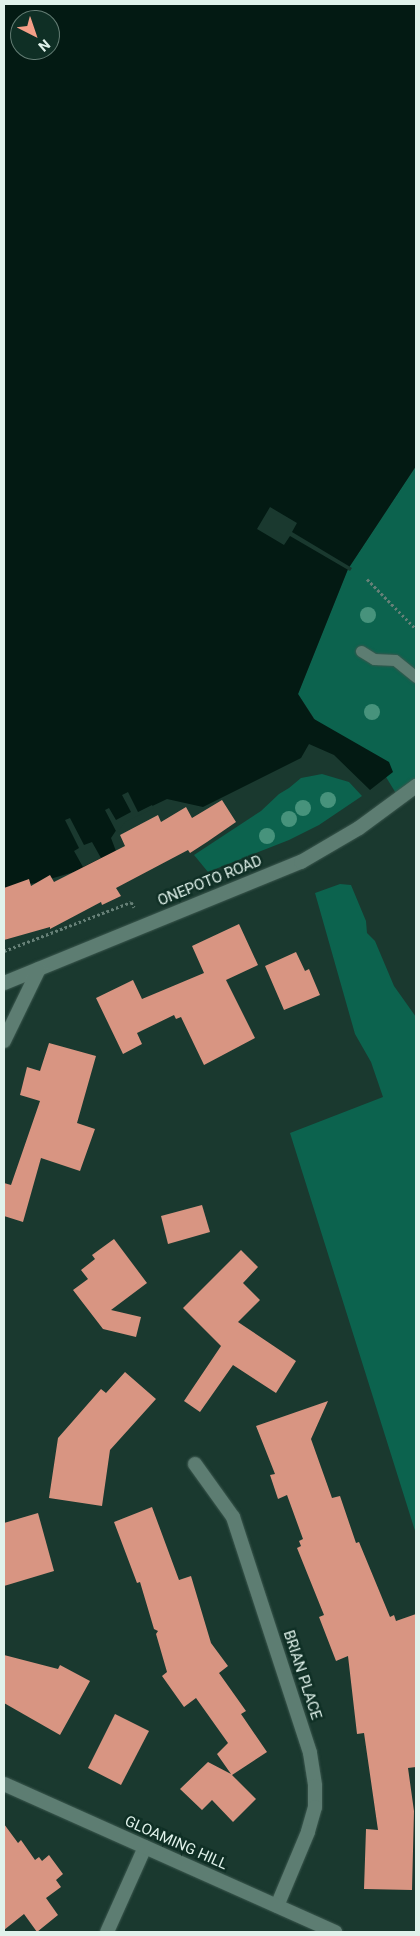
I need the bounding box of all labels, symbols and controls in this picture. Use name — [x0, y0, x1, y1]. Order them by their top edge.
north arrow — [10, 10, 60, 60]
text: N — [35, 36, 53, 55]
street label: ONEPOTO ROAD — [155, 852, 265, 910]
street label: BRIAN PLACE — [279, 1628, 325, 1722]
street label: GLOAMING HILL — [122, 1812, 230, 1874]

